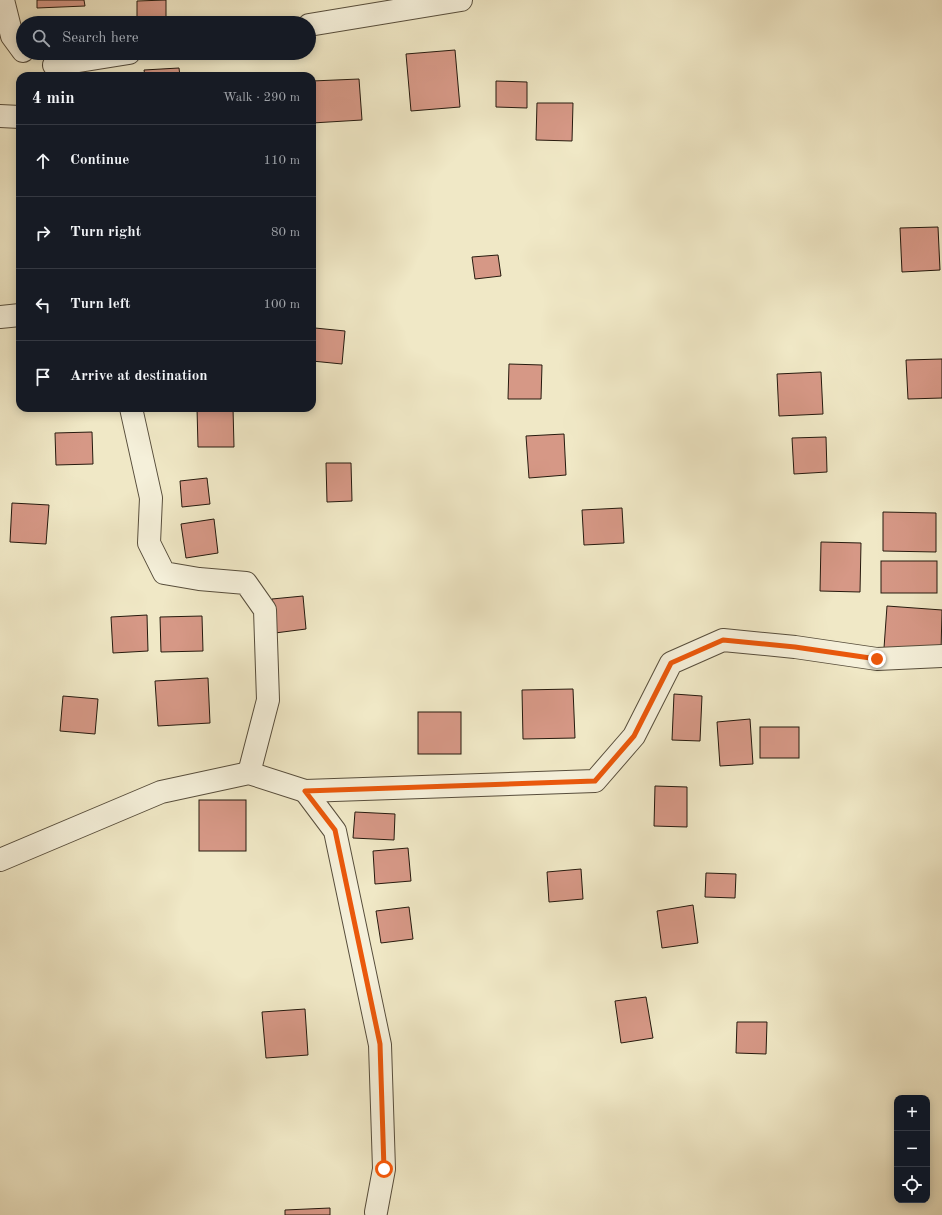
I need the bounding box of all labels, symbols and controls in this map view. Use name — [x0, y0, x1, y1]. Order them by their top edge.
search box — [16, 16, 316, 60]
icon: search — [30, 27, 52, 49]
text: Search here — [62, 31, 139, 46]
text: 4 min — [32, 90, 75, 107]
text: Walk · 290 m — [223, 91, 300, 104]
icon: ahead — [32, 150, 54, 172]
text: Continue — [70, 153, 129, 168]
text: 110 m — [263, 154, 300, 167]
icon: right — [32, 222, 54, 244]
text: Turn right — [70, 225, 141, 240]
text: 80 m — [271, 226, 300, 239]
icon: left — [32, 294, 54, 316]
text: Turn left — [70, 297, 130, 312]
text: 100 m — [263, 298, 300, 311]
icon: arrive — [32, 366, 54, 388]
text: Arrive at destination — [70, 369, 208, 384]
route end — [868, 650, 886, 668]
map controls — [894, 1095, 930, 1203]
button: + — [894, 1095, 930, 1131]
button: − — [894, 1131, 930, 1167]
route start — [375, 1160, 393, 1178]
button: locate — [894, 1167, 930, 1203]

